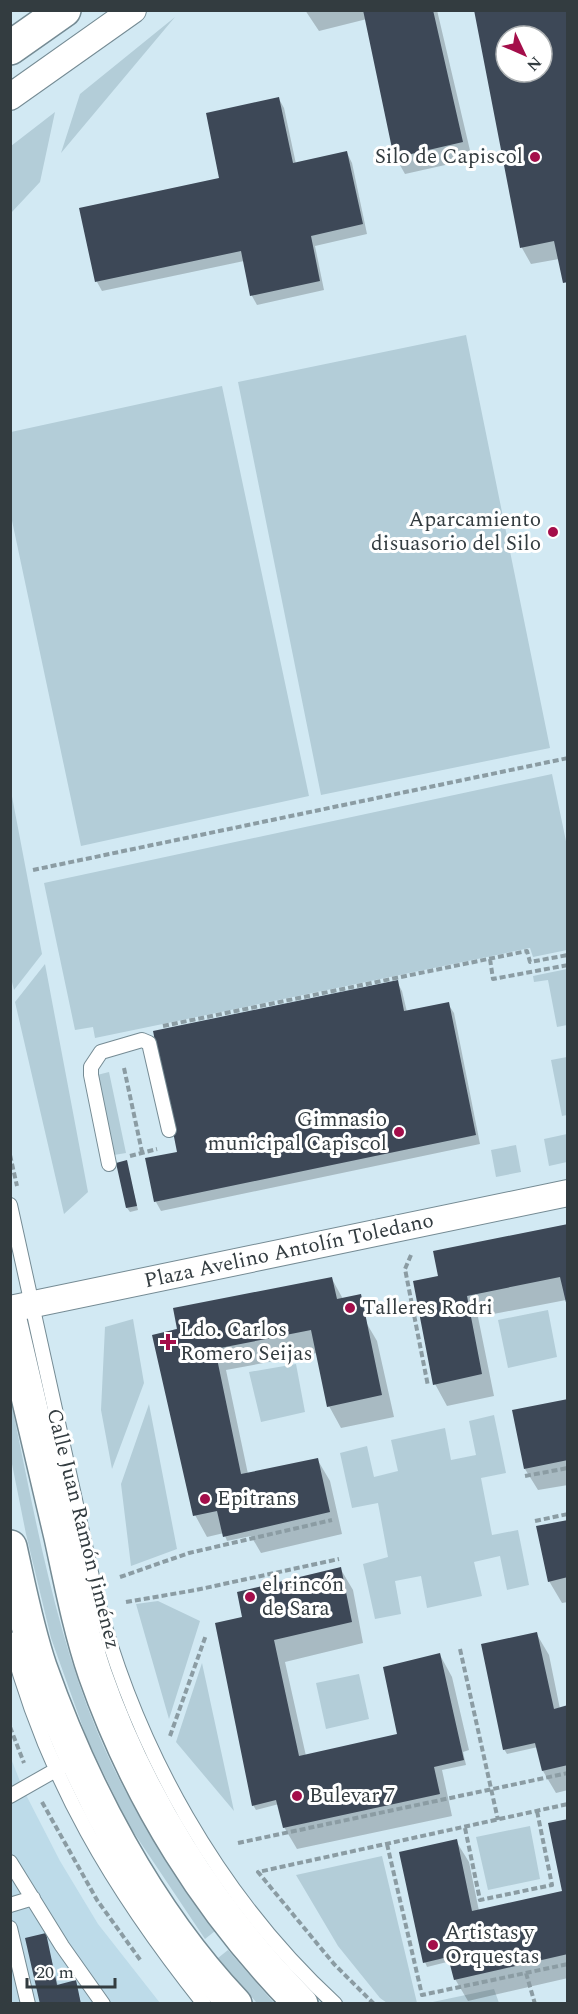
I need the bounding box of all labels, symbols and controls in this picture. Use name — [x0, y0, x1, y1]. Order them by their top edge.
north arrow — [494, 24, 554, 84]
text: N — [521, 51, 547, 77]
place label: Silo de Capiscol — [375, 141, 523, 173]
marker: Silo de Capiscol — [528, 150, 542, 164]
place label: Aparcamiento disuasorio del Silo — [371, 504, 541, 560]
marker: Aparcamiento disuasorio del Silo — [546, 525, 560, 539]
place label: Gimnasio municipal Capiscol — [208, 1104, 387, 1160]
marker: Gimnasio municipal Capiscol — [392, 1125, 406, 1139]
street label: Plaza Avelino Antolín Toledano — [141, 1205, 437, 1297]
place label: Talleres Rodri — [362, 1292, 493, 1324]
marker: Talleres Rodri — [343, 1301, 357, 1315]
place label: Ldo. Carlos Romero Seijas — [180, 1314, 313, 1370]
marker: Ldo. Carlos Romero Seijas — [161, 1335, 175, 1349]
street label: Calle Juan Ramón Jiménez — [38, 1405, 128, 1653]
place label: Epitrans — [217, 1483, 297, 1515]
marker: Epitrans — [198, 1492, 212, 1506]
place label: el rincón de Sara — [262, 1569, 344, 1625]
marker: el rincón de Sara — [243, 1590, 257, 1604]
place label: Bulevar 7 — [309, 1780, 395, 1812]
marker: Bulevar 7 — [290, 1789, 304, 1803]
place label: Artistas y Orquestas — [445, 1917, 540, 1973]
marker: Artistas y Orquestas — [426, 1938, 440, 1952]
scale bar — [27, 1951, 116, 1989]
text: 20 m — [36, 1959, 74, 1986]

